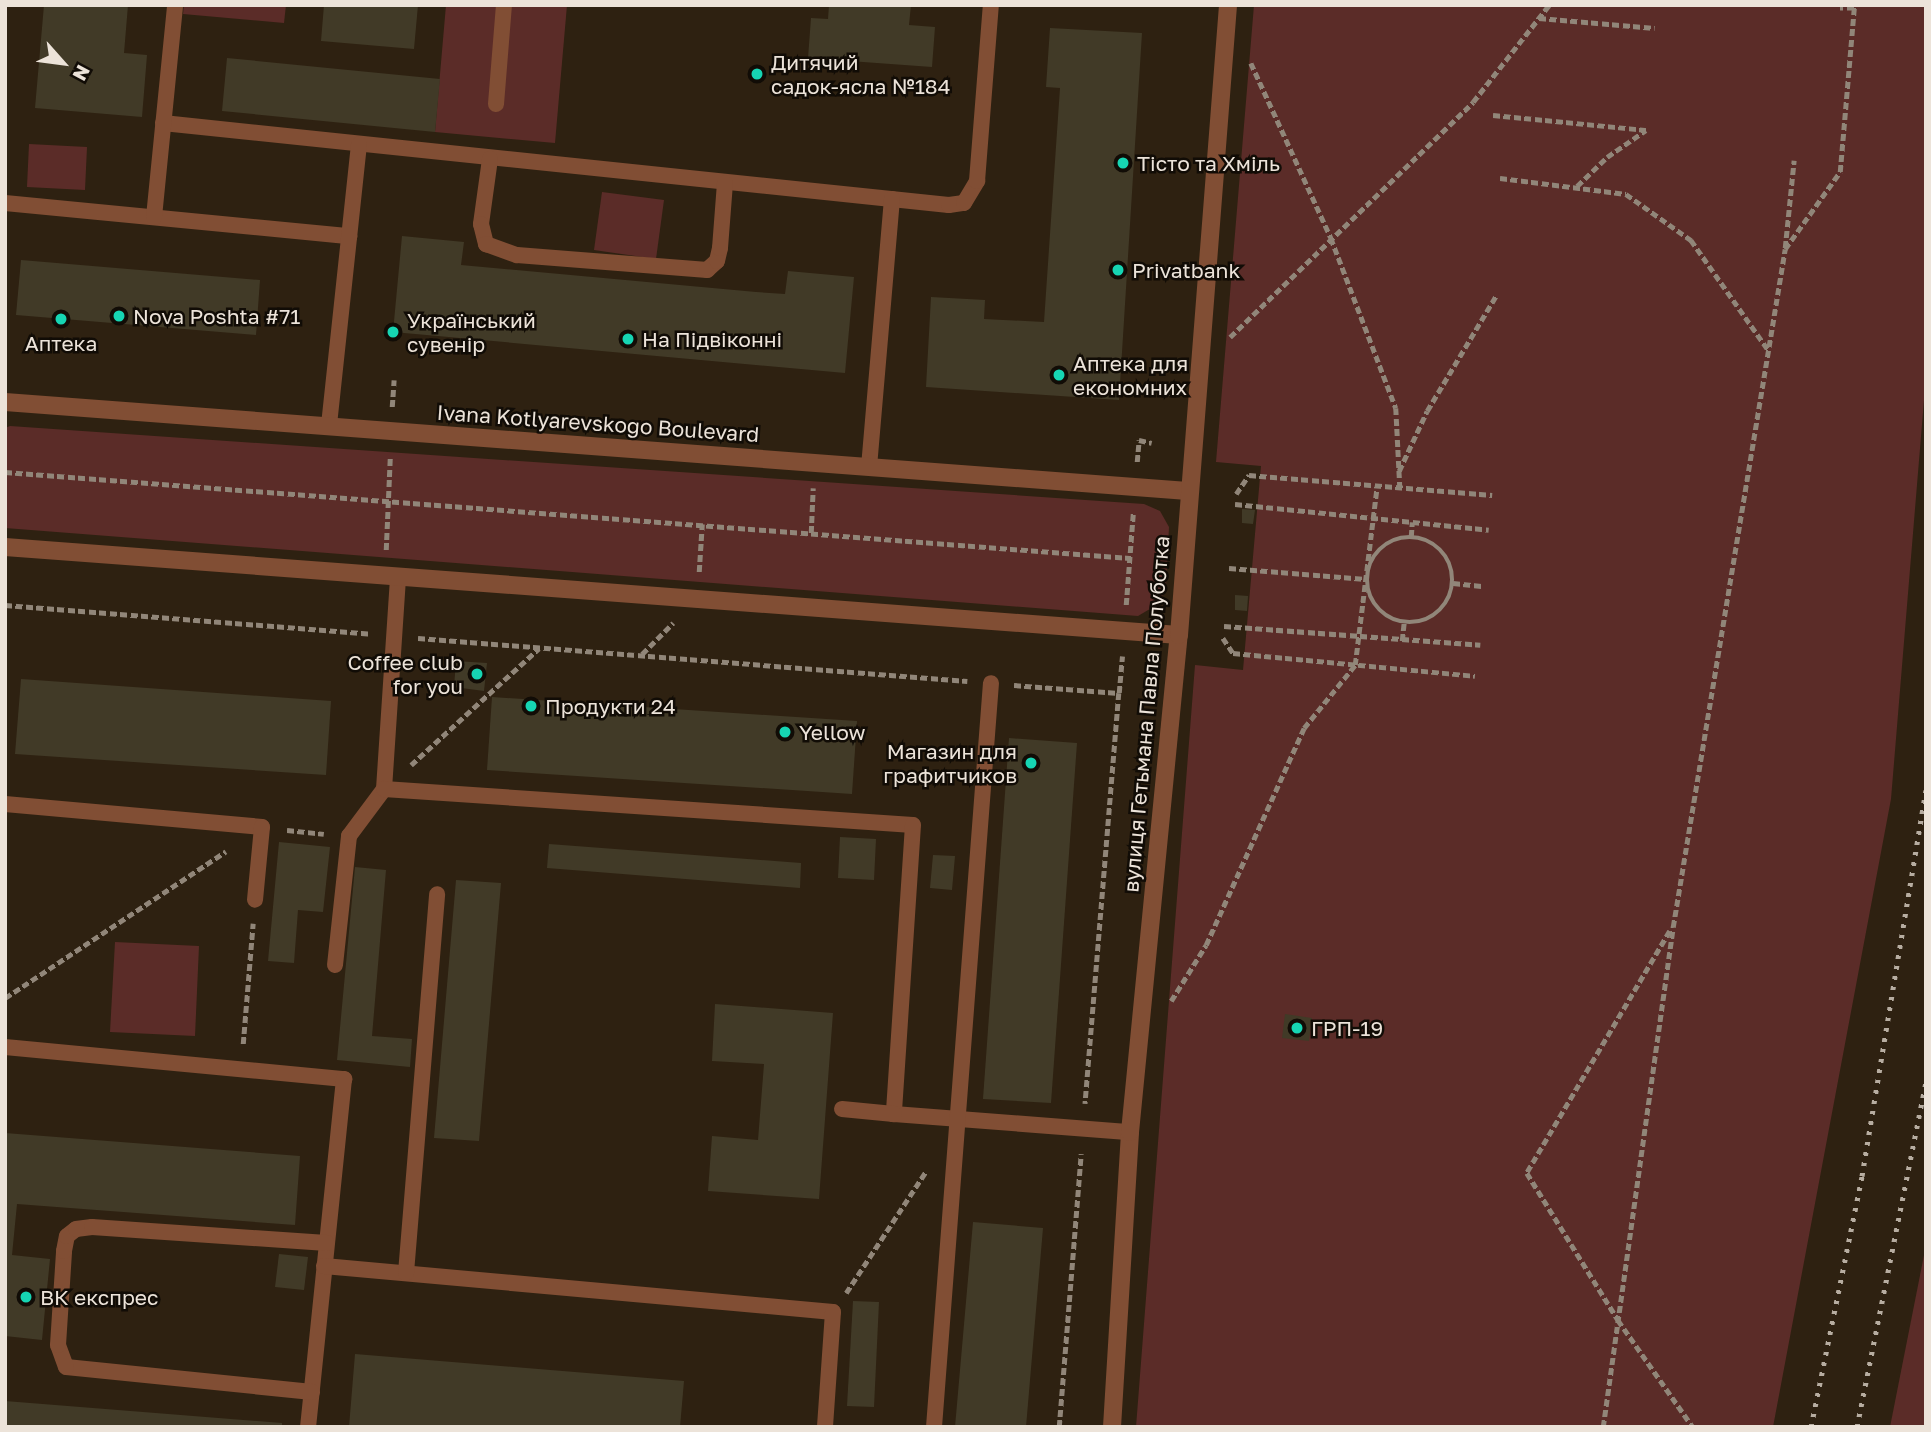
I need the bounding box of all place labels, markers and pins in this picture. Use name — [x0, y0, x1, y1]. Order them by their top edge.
place label: Дитячий садок-ясла №184 — [771, 49, 950, 99]
marker: Дитячий садок-ясла №184 — [749, 66, 765, 82]
place label: Тісто та Хміль — [1137, 150, 1280, 176]
marker: Тісто та Хміль — [1115, 155, 1131, 171]
place label: Privatbank — [1132, 257, 1240, 283]
marker: Privatbank — [1110, 262, 1126, 278]
place label: Nova Poshta #71 — [133, 303, 300, 329]
place label: Український сувенір — [407, 307, 536, 357]
marker: Nova Poshta #71 — [111, 308, 127, 324]
marker: Аптека — [53, 311, 69, 327]
marker: Український сувенір — [385, 324, 401, 340]
place label: На Підвіконні — [642, 326, 782, 352]
place label: Аптека — [25, 330, 97, 356]
marker: На Підвіконні — [620, 331, 636, 347]
place label: Аптека для економних — [1073, 350, 1188, 400]
marker: Аптека для економних — [1051, 367, 1067, 383]
place label: Coffee club for you — [348, 649, 463, 699]
marker: Coffee club for you — [469, 666, 485, 682]
place label: Продукти 24 — [545, 693, 676, 719]
marker: Продукти 24 — [523, 698, 539, 714]
place label: Yellow — [799, 719, 866, 745]
marker: Yellow — [777, 724, 793, 740]
place label: Магазин для графитчиков — [883, 738, 1017, 788]
marker: Магазин для графитчиков — [1023, 755, 1039, 771]
place label: ГРП-19 — [1311, 1015, 1383, 1041]
marker: ГРП-19 — [1289, 1020, 1305, 1036]
place label: ВК експрес — [40, 1284, 158, 1310]
marker: ВК експрес — [18, 1289, 34, 1305]

